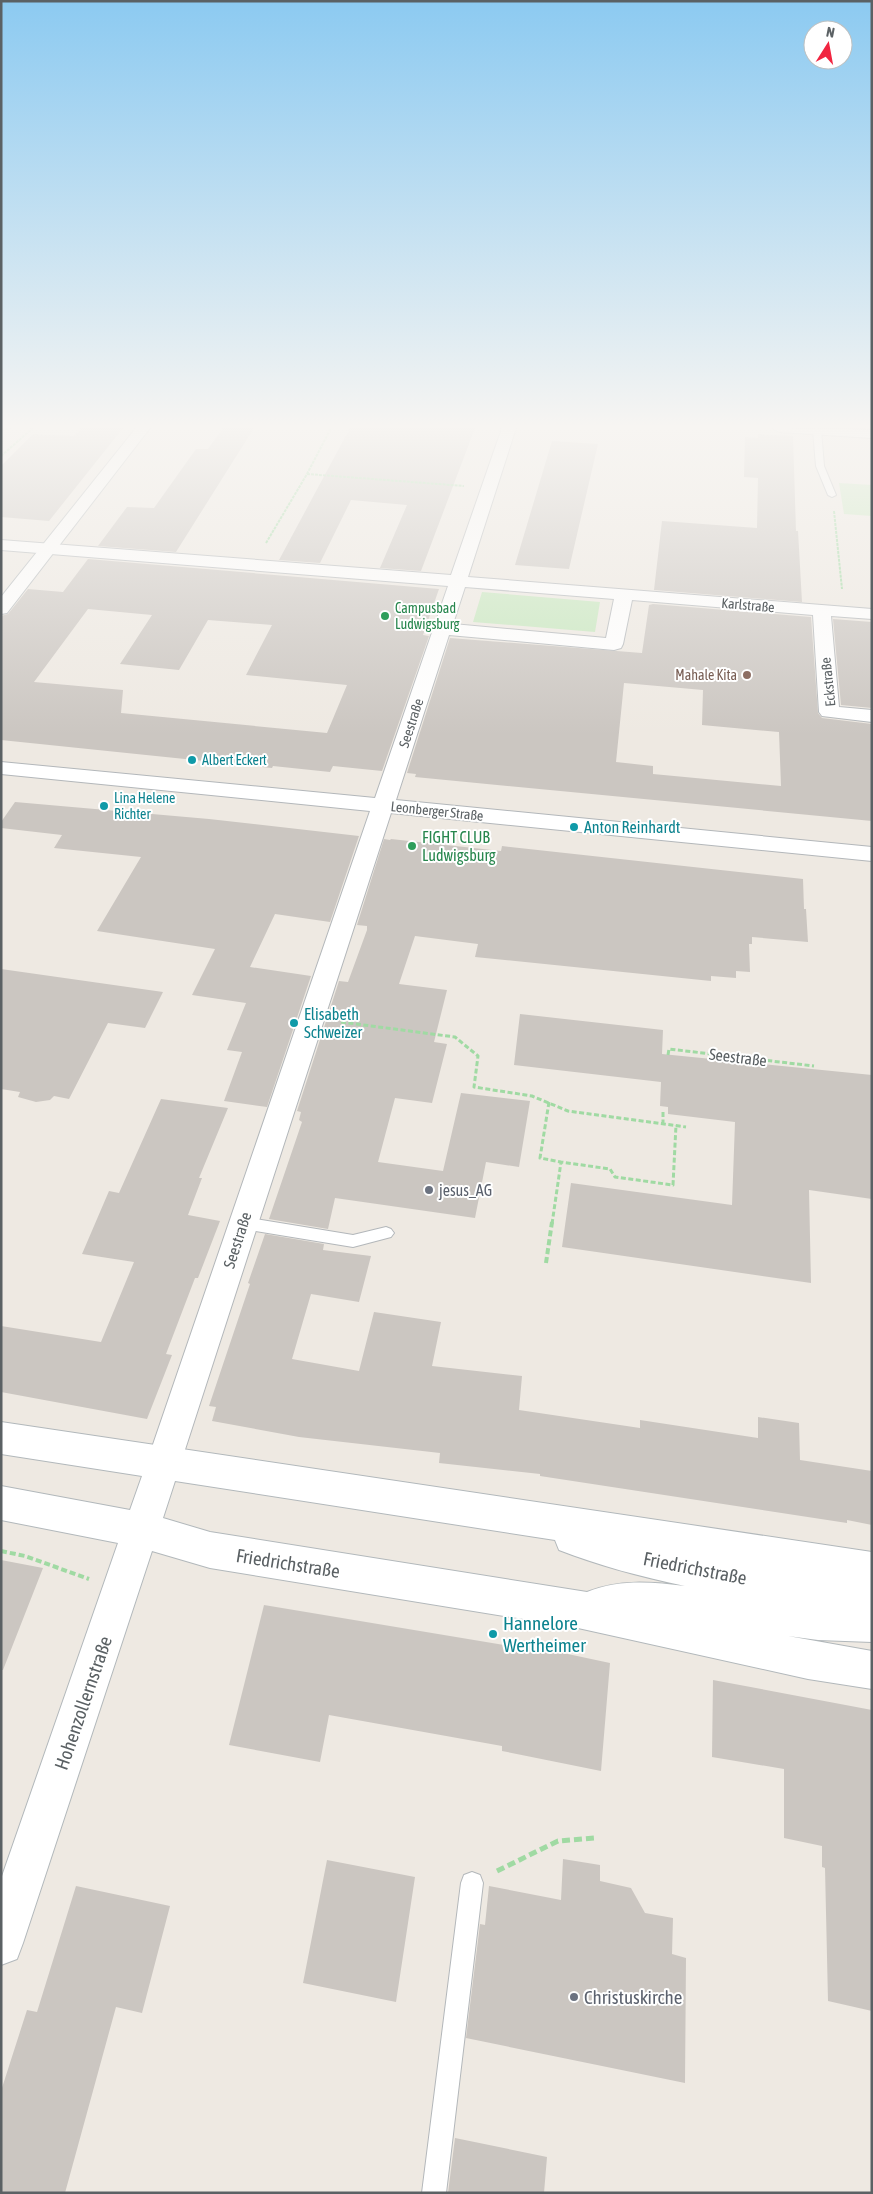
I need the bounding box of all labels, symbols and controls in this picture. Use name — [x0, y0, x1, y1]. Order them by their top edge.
north arrow — [803, 20, 853, 70]
text: N — [825, 24, 836, 41]
street label: Karlstraße — [721, 595, 775, 615]
place label: Campusbad Ludwigsburg — [395, 600, 459, 632]
marker: Campusbad Ludwigsburg — [379, 610, 391, 622]
street label: Eckstraße — [817, 657, 839, 707]
place label: Mahale Kita — [675, 667, 737, 683]
marker: Mahale Kita — [741, 669, 753, 681]
street label: Seestraße — [396, 696, 426, 750]
place label: Albert Eckert — [202, 752, 267, 768]
marker: Albert Eckert — [186, 754, 198, 766]
place label: Lina Helene Richter — [114, 790, 175, 822]
street label: Leonberger Straße — [390, 798, 484, 824]
marker: Lina Helene Richter — [98, 800, 110, 812]
place label: Anton Reinhardt — [584, 818, 681, 836]
marker: Anton Reinhardt — [568, 821, 580, 833]
place label: FIGHT CLUB Ludwigsburg — [422, 828, 496, 865]
marker: FIGHT CLUB Ludwigsburg — [406, 840, 418, 852]
place label: Elisabeth Schweizer — [304, 1005, 363, 1041]
marker: Elisabeth Schweizer — [288, 1017, 300, 1029]
street label: Seestraße — [708, 1045, 768, 1069]
place label: jesus_AG — [438, 1181, 492, 1200]
marker: jesus_AG — [423, 1184, 435, 1196]
street label: Seestraße — [219, 1210, 255, 1270]
street label: Friedrichstraße — [235, 1544, 341, 1582]
street label: Friedrichstraße — [641, 1547, 749, 1589]
place label: Hannelore Wertheimer — [503, 1612, 586, 1656]
marker: Hannelore Wertheimer — [487, 1628, 499, 1640]
street label: Hohenzollernstraße — [50, 1633, 116, 1773]
place label: Christuskirche — [584, 1986, 682, 2008]
marker: Christuskirche — [568, 1991, 580, 2003]

